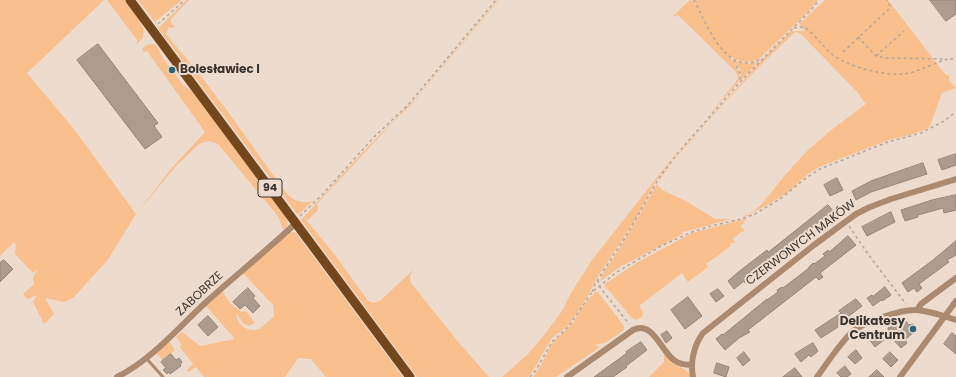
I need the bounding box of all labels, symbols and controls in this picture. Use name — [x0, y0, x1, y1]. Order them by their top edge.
place label: Bolesławiec I — [180, 63, 260, 77]
marker: Bolesławiec I — [167, 65, 177, 75]
road number: 94 — [258, 179, 282, 197]
street label: CZERWONYCH MAKÓW — [743, 197, 859, 289]
street label: ZABOBRZE — [174, 269, 226, 319]
place label: Delikatesy Centrum — [840, 315, 905, 343]
marker: Delikatesy Centrum — [908, 324, 918, 334]

